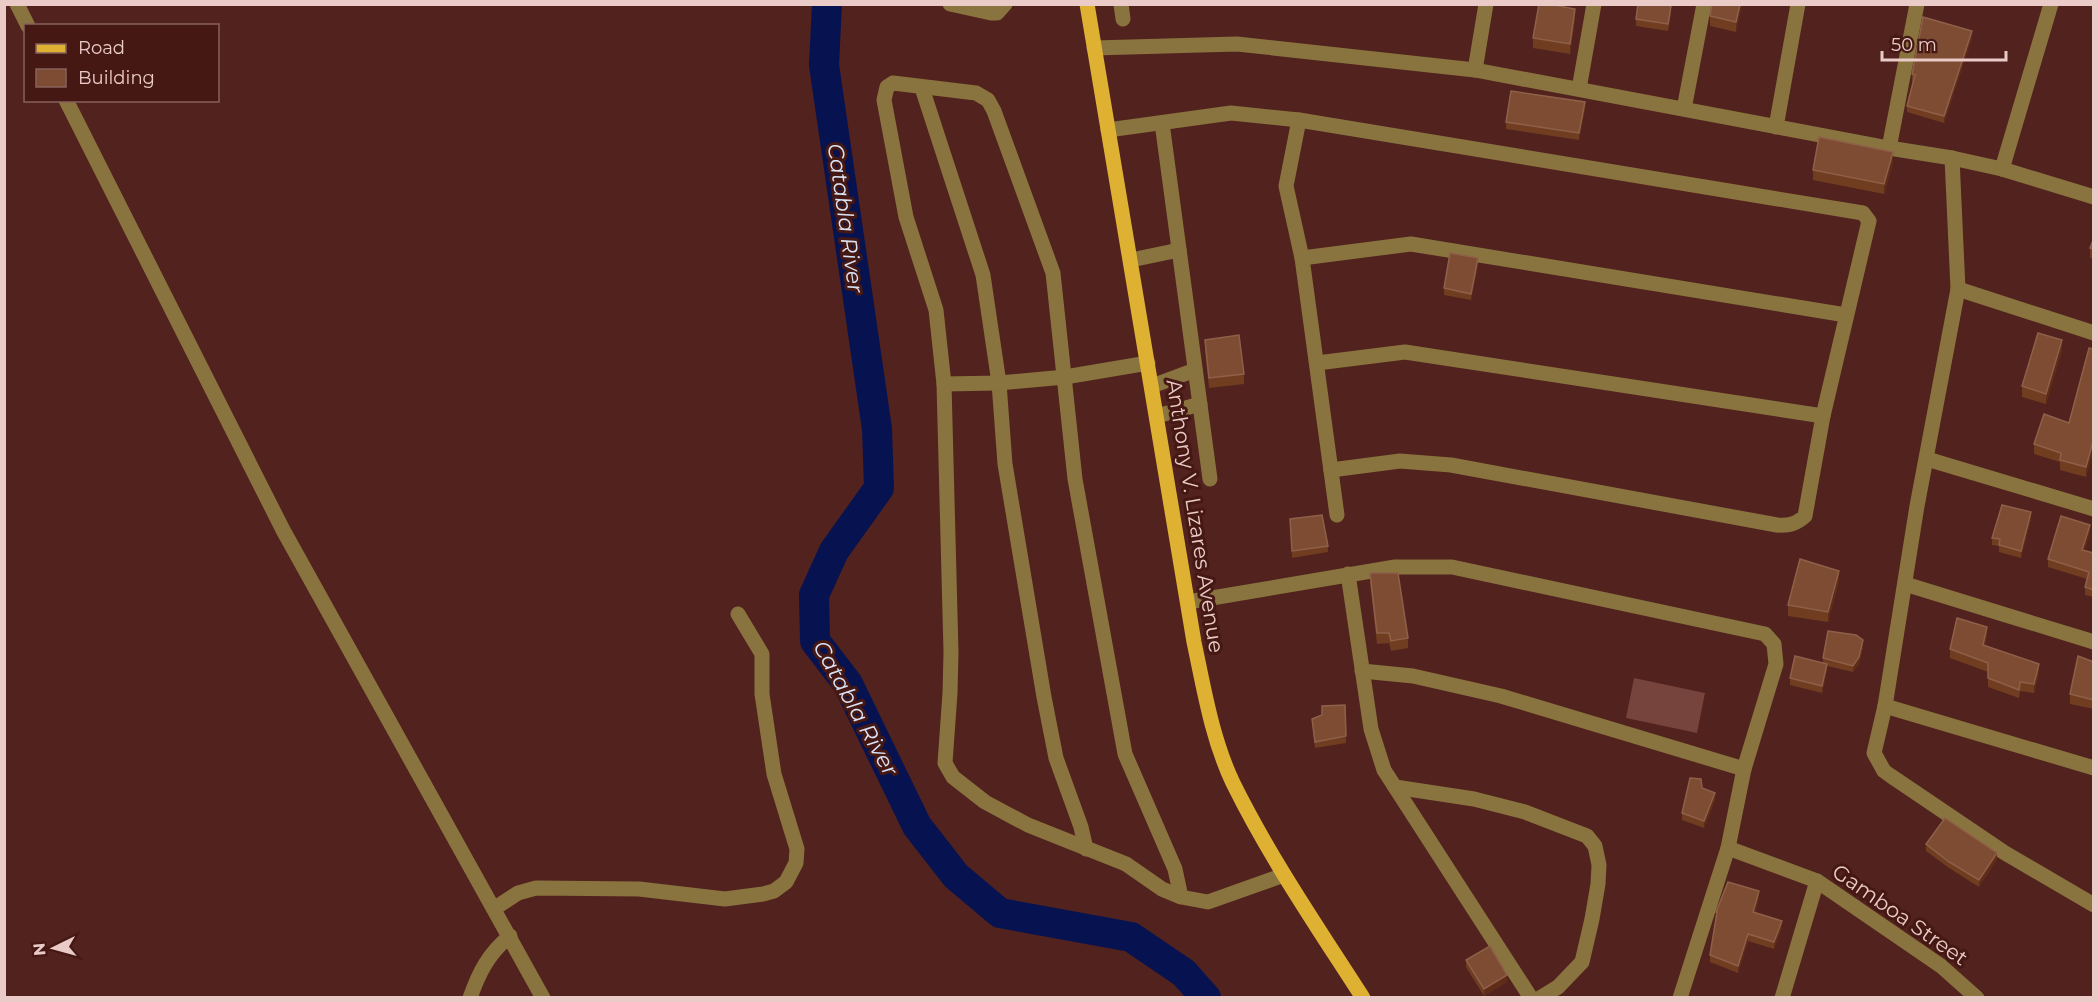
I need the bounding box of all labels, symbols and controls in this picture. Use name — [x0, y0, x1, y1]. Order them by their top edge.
legend — [24, 24, 219, 102]
scale bar — [1882, 24, 2006, 62]
text: 50 m — [1891, 34, 1937, 56]
text: Road — [78, 37, 125, 59]
text: Building — [78, 67, 155, 89]
water label: Catabla River — [822, 142, 870, 296]
street label: Anthony V. Lizares Avenue — [1162, 377, 1229, 655]
water label: Catabla River — [807, 636, 904, 782]
street label: Gamboa Street — [1828, 859, 1973, 971]
north arrow — [24, 918, 84, 978]
text: N — [30, 942, 50, 957]

